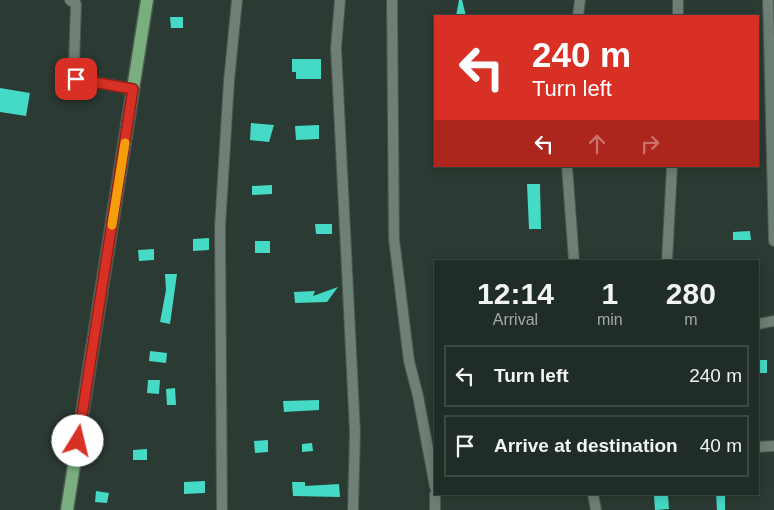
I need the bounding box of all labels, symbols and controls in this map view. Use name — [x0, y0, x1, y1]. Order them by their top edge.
icon: left — [449, 35, 514, 100]
text: 240 m — [532, 35, 631, 74]
pin — [55, 58, 97, 100]
icon: arrive — [62, 65, 90, 93]
text: Turn left — [532, 76, 612, 101]
icon: left — [530, 130, 558, 158]
icon: ahead — [583, 130, 611, 158]
icon: right — [636, 130, 664, 158]
text: 12:14 — [477, 277, 554, 310]
text: 1 — [601, 277, 618, 310]
text: 280 — [666, 277, 716, 310]
text: Arrival — [493, 311, 538, 328]
text: min — [597, 311, 623, 328]
text: m — [684, 311, 697, 328]
icon: left — [451, 362, 479, 390]
text: Turn left — [494, 365, 569, 386]
text: 240 m — [689, 365, 742, 386]
position arrow — [51, 414, 103, 466]
icon: arrive — [451, 432, 479, 460]
text: Arrive at destination — [494, 435, 678, 456]
text: 40 m — [700, 435, 742, 456]

